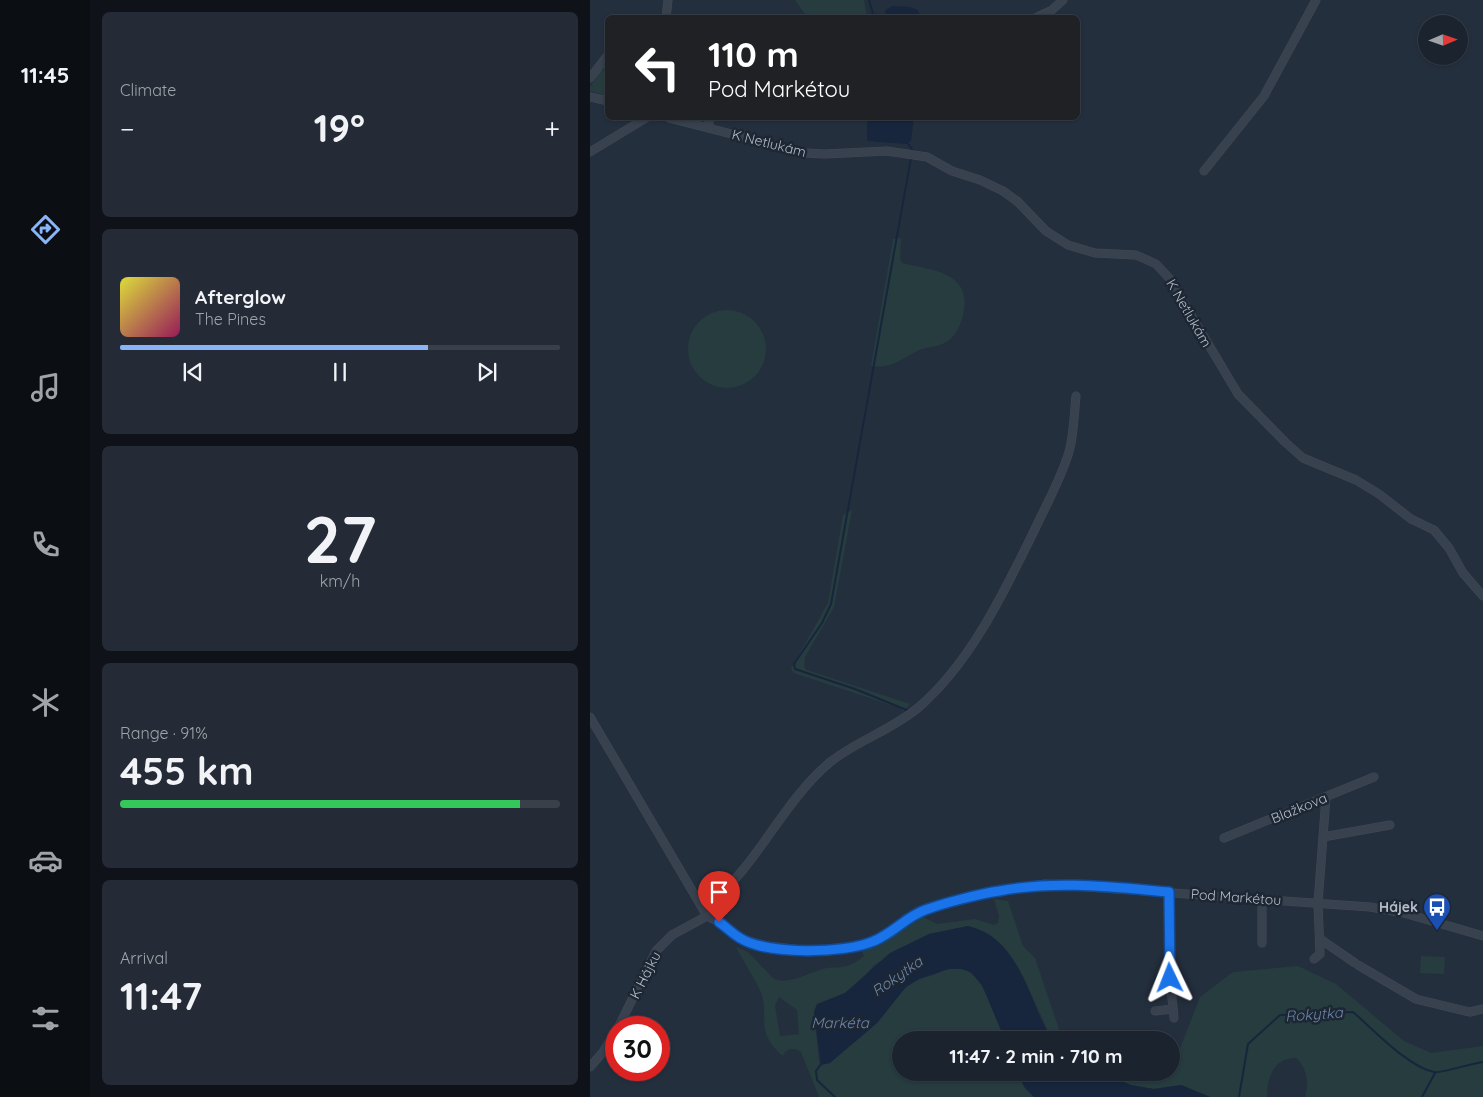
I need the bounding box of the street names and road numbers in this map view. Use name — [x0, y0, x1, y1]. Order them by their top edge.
street label: K Netlukám — [730, 125, 808, 161]
street label: K Netlukám — [1162, 276, 1216, 350]
street label: Blažkova — [1268, 789, 1330, 827]
street label: Pod Markétou — [1190, 885, 1282, 909]
street label: K Hájku — [625, 948, 665, 1002]

